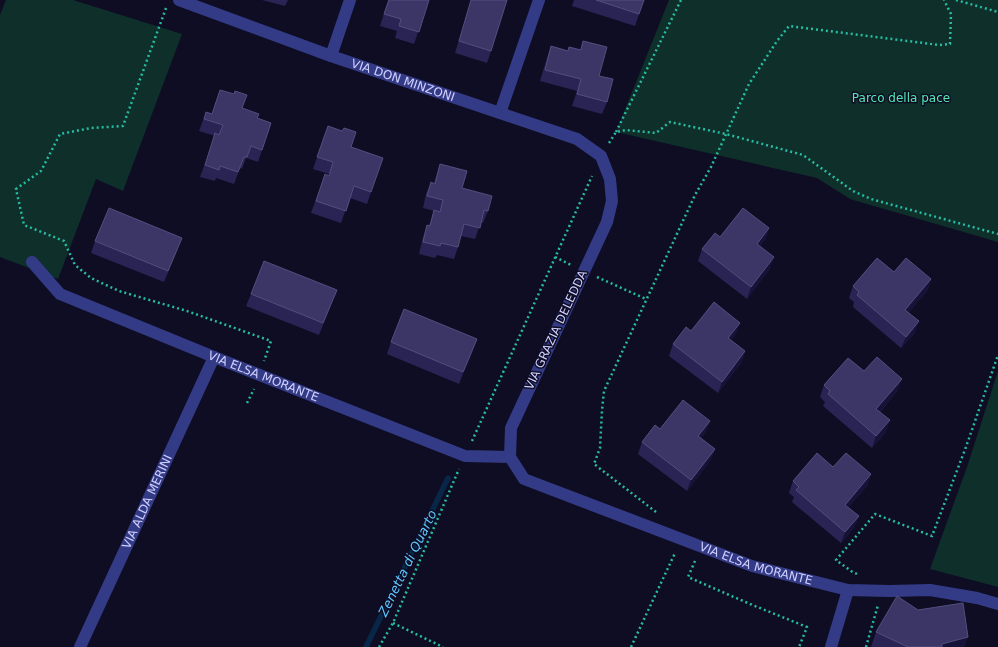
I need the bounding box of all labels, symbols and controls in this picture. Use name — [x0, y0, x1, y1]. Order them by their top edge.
street label: VIA DON MINZONI — [349, 56, 457, 104]
park label: Parco della pace — [852, 91, 950, 105]
street label: VIA GRAZIA DELEDDA — [522, 267, 590, 392]
street label: VIA ELSA MORANTE — [206, 348, 321, 405]
street label: VIA ALDA MERINI — [119, 452, 175, 551]
water label: Zenetta di Quarto — [375, 508, 440, 620]
street label: VIA ELSA MORANTE — [697, 540, 814, 588]

